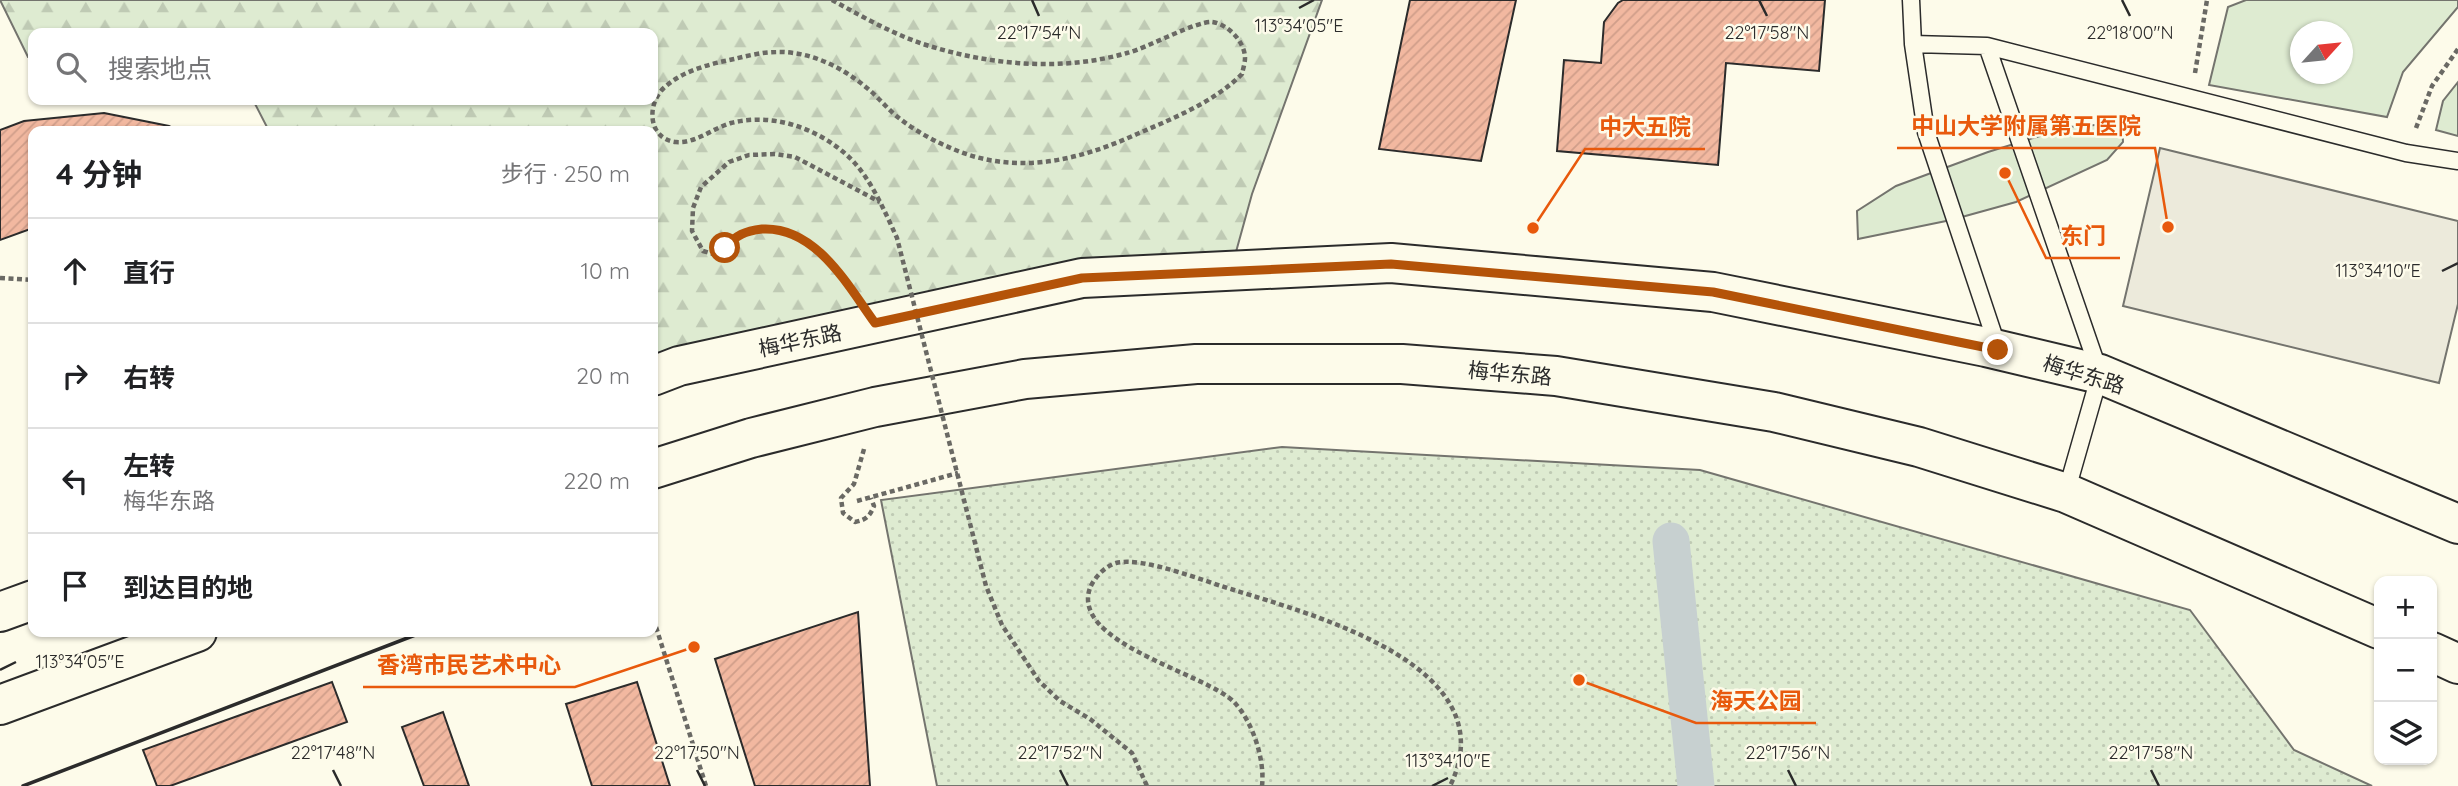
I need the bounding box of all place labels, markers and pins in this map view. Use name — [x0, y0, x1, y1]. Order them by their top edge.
callout: 中山大学附属第五医院 — [1897, 104, 2155, 148]
callout: 中大五院 — [1585, 105, 1705, 149]
callout: 东门 — [2046, 214, 2120, 258]
callout: 香湾市民艺术中心 — [363, 643, 575, 687]
callout: 海天公园 — [1696, 679, 1816, 723]

